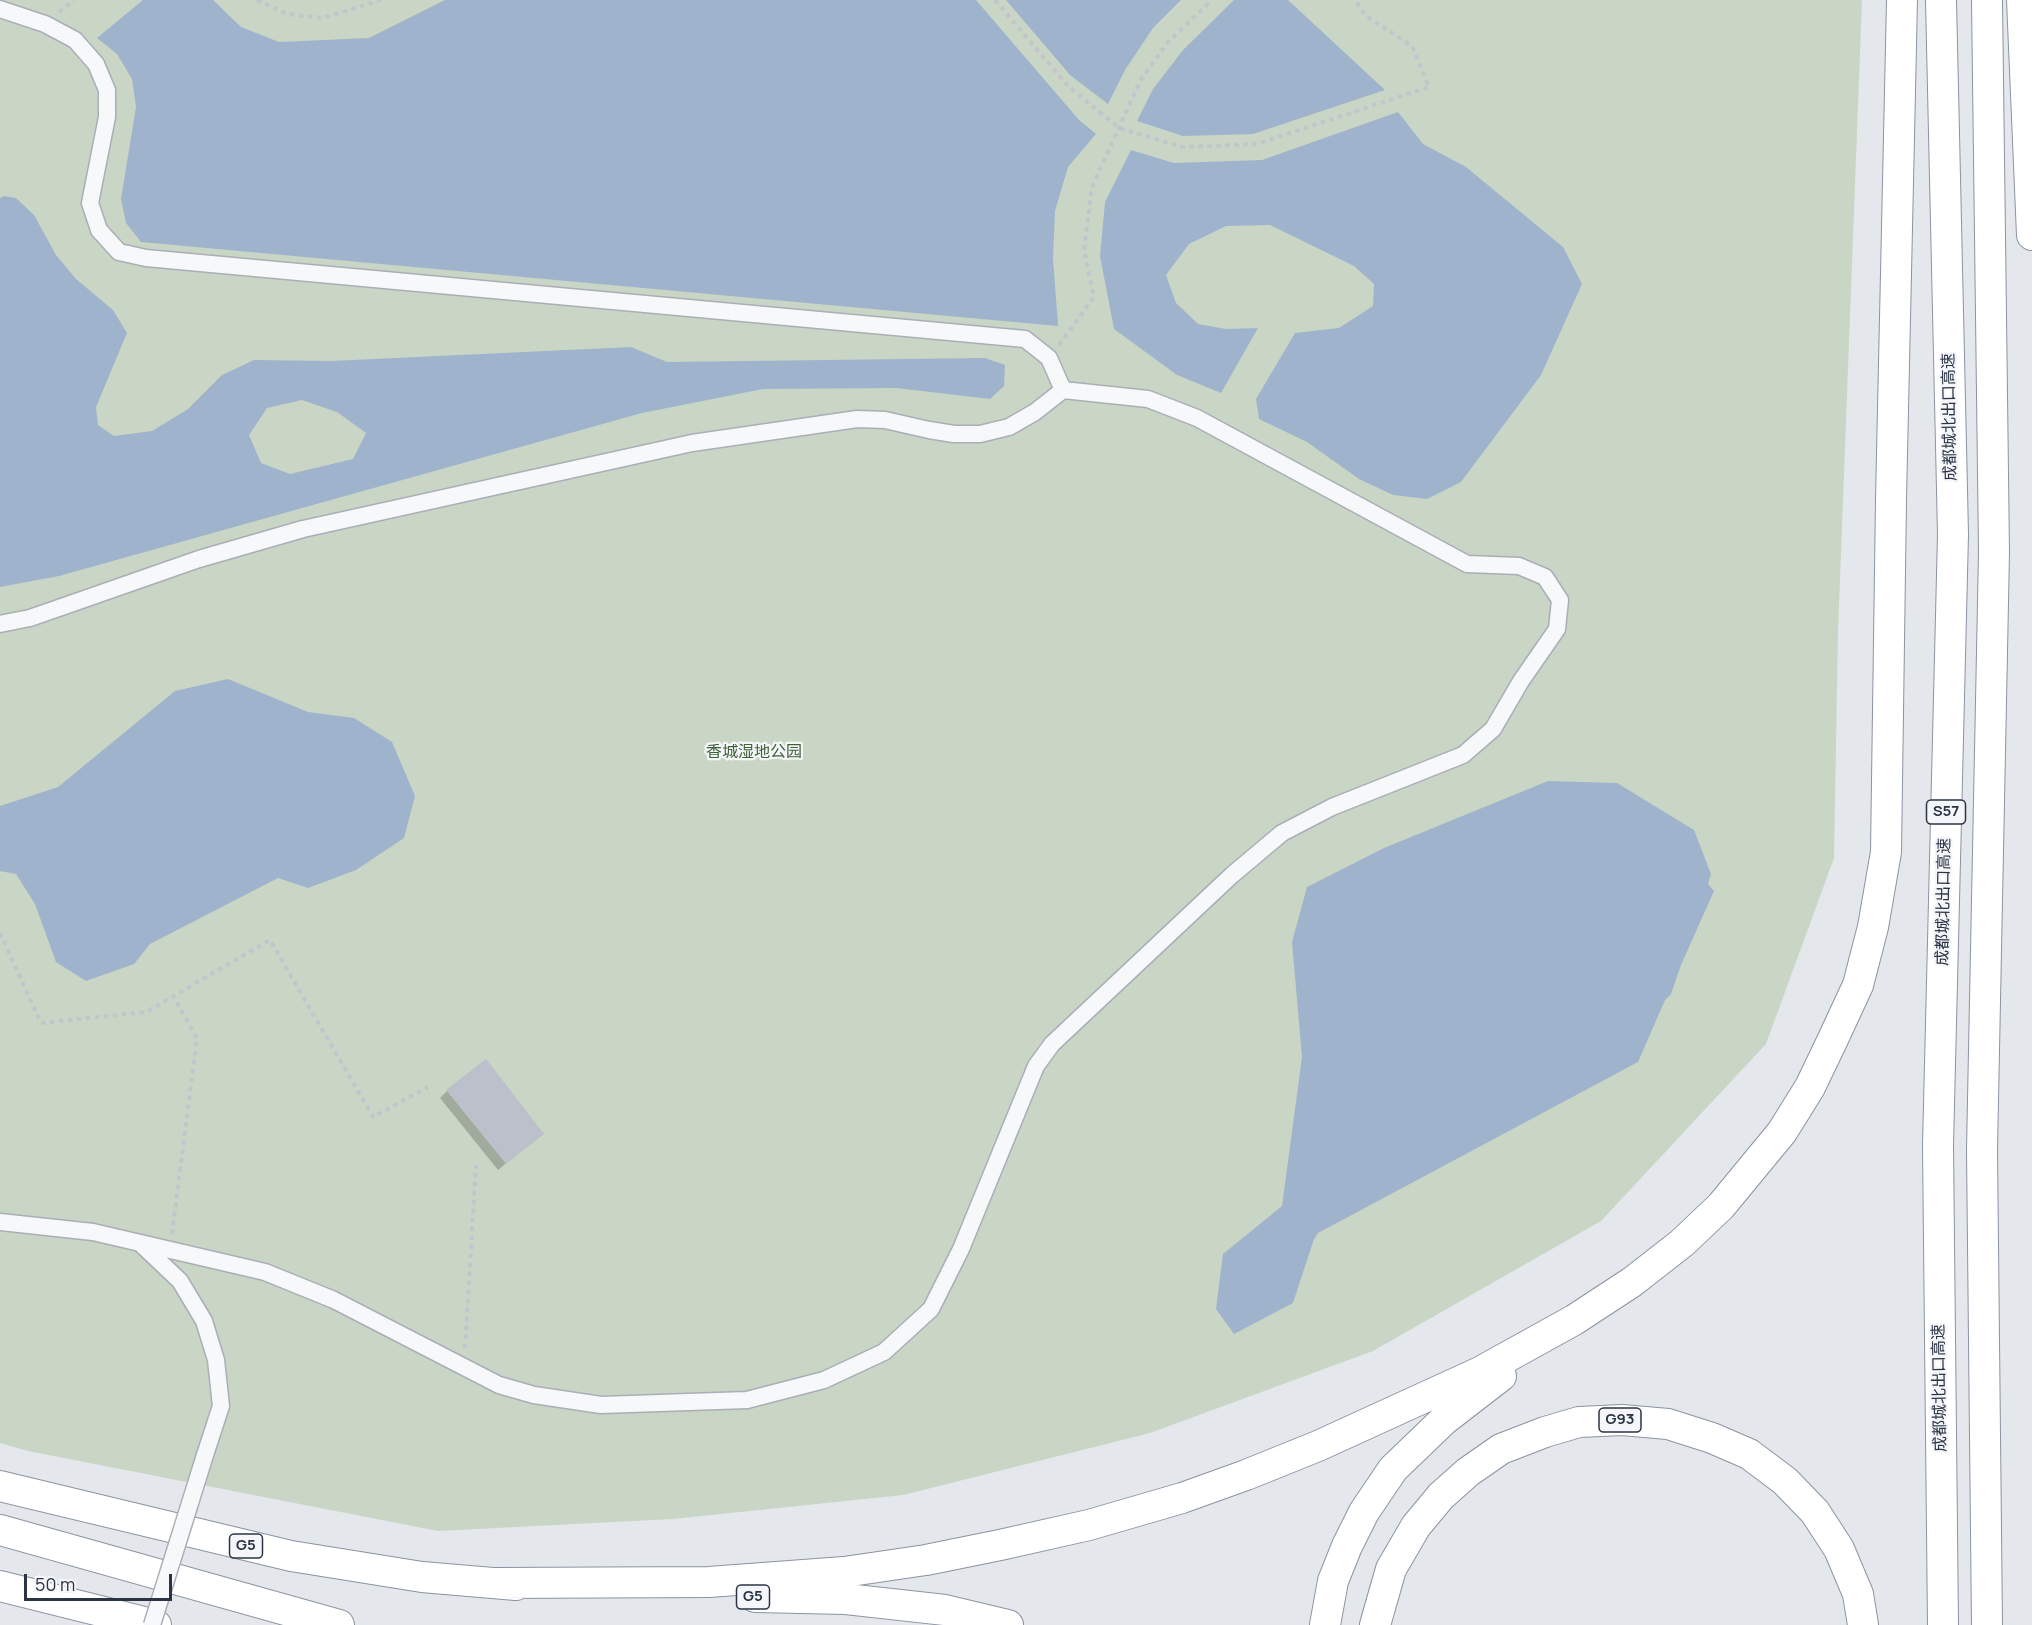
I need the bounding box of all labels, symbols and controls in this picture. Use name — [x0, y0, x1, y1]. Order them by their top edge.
street label: 成都城北出口高速 — [1939, 353, 1961, 481]
park label: 香城湿地公园 — [706, 743, 802, 763]
road number: S57 — [1926, 800, 1966, 824]
street label: 成都城北出口高速 — [1933, 838, 1955, 966]
street label: 成都城北出口高速 — [1929, 1324, 1951, 1452]
road number: G93 — [1599, 1408, 1641, 1432]
road number: G5 — [230, 1534, 262, 1558]
scale bar — [27, 1562, 176, 1600]
text: 50 m — [35, 1572, 75, 1596]
road number: G5 — [736, 1585, 770, 1609]

